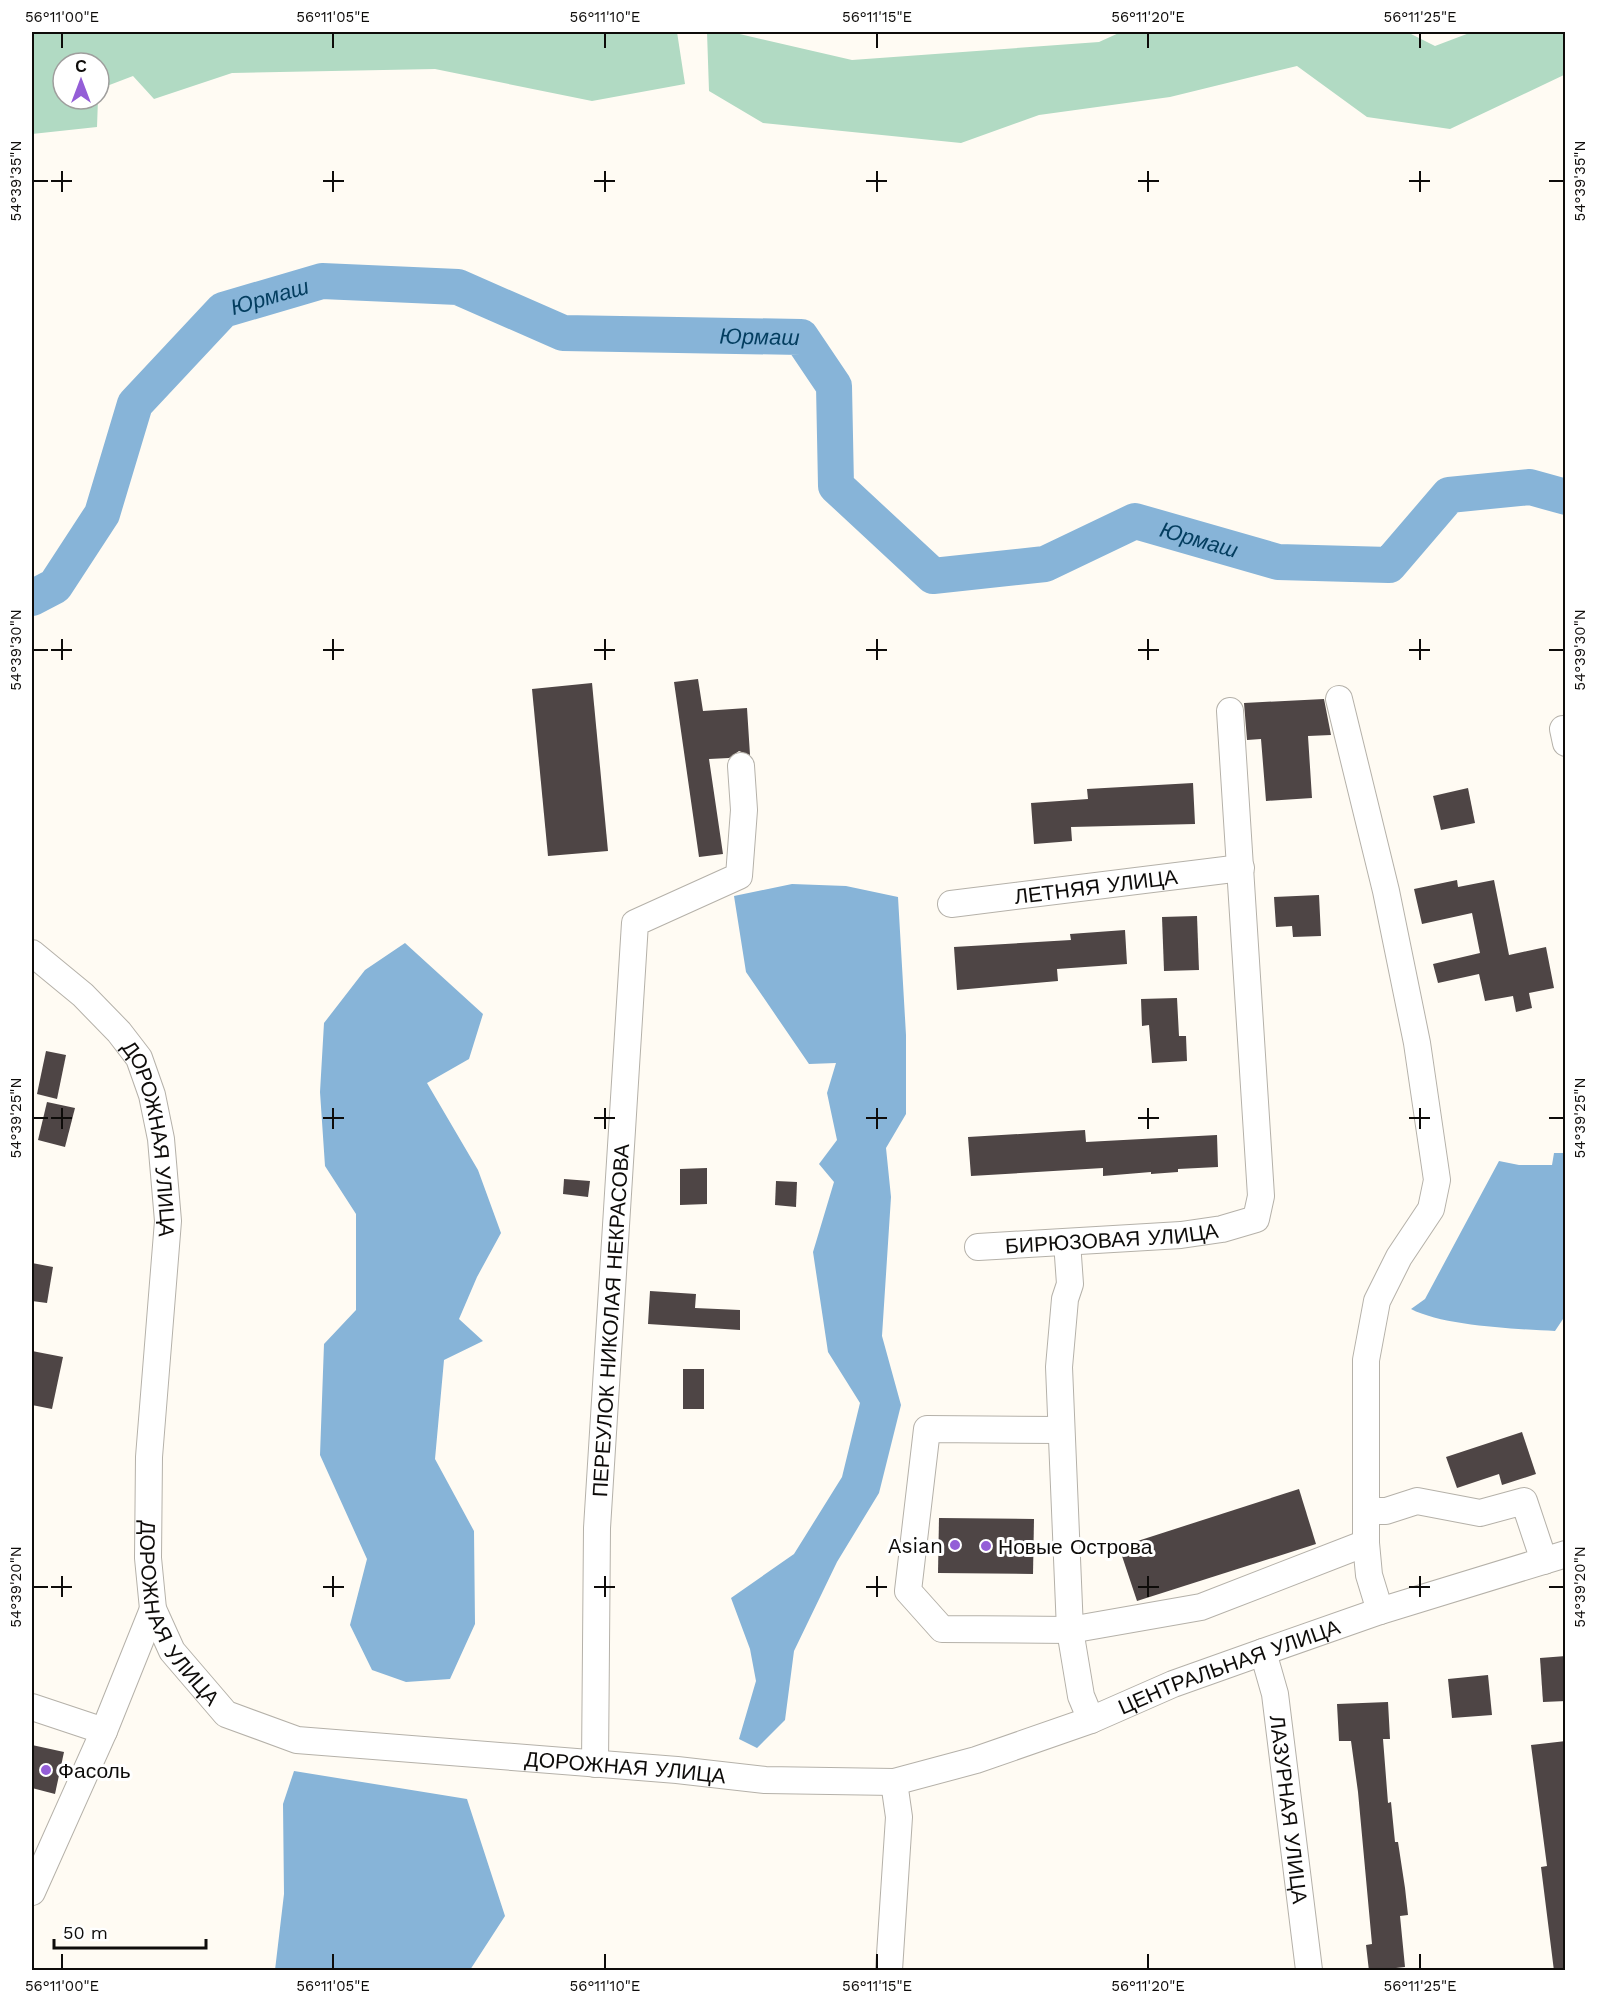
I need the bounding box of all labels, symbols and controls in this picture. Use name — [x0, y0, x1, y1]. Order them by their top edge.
text: 56°11'00"E — [25, 8, 99, 26]
text: 56°11'05"E — [296, 8, 370, 26]
text: 56°11'10"E — [570, 8, 640, 26]
text: 56°11'15"E — [842, 8, 912, 26]
text: 56°11'20"E — [1111, 8, 1185, 26]
text: 56°11'25"E — [1383, 8, 1457, 26]
north arrow — [51, 51, 111, 111]
text: С — [75, 57, 87, 76]
text: 54°39'35"N — [7, 141, 25, 221]
text: 54°39'35"N — [1571, 141, 1589, 221]
water label: Юрмаш — [228, 273, 311, 320]
water label: Юрмаш — [719, 323, 800, 349]
water label: Юрмаш — [1157, 516, 1241, 562]
text: 54°39'30"N — [7, 609, 25, 691]
text: 54°39'30"N — [1571, 609, 1589, 691]
street label: ЛЕТНЯЯ УЛИЦА — [1013, 863, 1179, 909]
street label: ДОРОЖНАЯ УЛИЦА — [117, 1035, 181, 1238]
text: 54°39'25"N — [7, 1078, 25, 1158]
text: 54°39'25"N — [1571, 1078, 1589, 1158]
street label: ПЕРЕУЛОК НИКОЛАЯ НЕКРАСОВА — [586, 1143, 634, 1498]
street label: БИРЮЗОВАЯ УЛИЦА — [1004, 1217, 1220, 1258]
street label: ДОРОЖНАЯ УЛИЦА — [135, 1520, 225, 1710]
place label: Asian — [888, 1533, 943, 1558]
place label: Новые Острова — [998, 1534, 1153, 1559]
marker: Asian — [948, 1538, 962, 1552]
marker: Новые Острова — [979, 1539, 993, 1553]
text: 54°39'20"N — [7, 1546, 25, 1628]
text: 54°39'20"N — [1571, 1546, 1589, 1628]
street label: ЦЕНТРАЛЬНАЯ УЛИЦА — [1114, 1614, 1343, 1719]
street label: ЛАЗУРНАЯ УЛИЦА — [1265, 1714, 1313, 1905]
street label: ДОРОЖНАЯ УЛИЦА — [524, 1746, 727, 1788]
place label: Фасоль — [58, 1758, 131, 1783]
marker: Фасоль — [39, 1763, 53, 1777]
scale bar — [54, 1912, 206, 1950]
text: 50 m — [63, 1922, 108, 1943]
text: 56°11'00"E — [25, 1977, 99, 1995]
text: 56°11'05"E — [296, 1977, 370, 1995]
text: 56°11'10"E — [570, 1977, 640, 1995]
text: 56°11'15"E — [842, 1977, 912, 1995]
text: 56°11'20"E — [1111, 1977, 1185, 1995]
text: 56°11'25"E — [1383, 1977, 1457, 1995]

